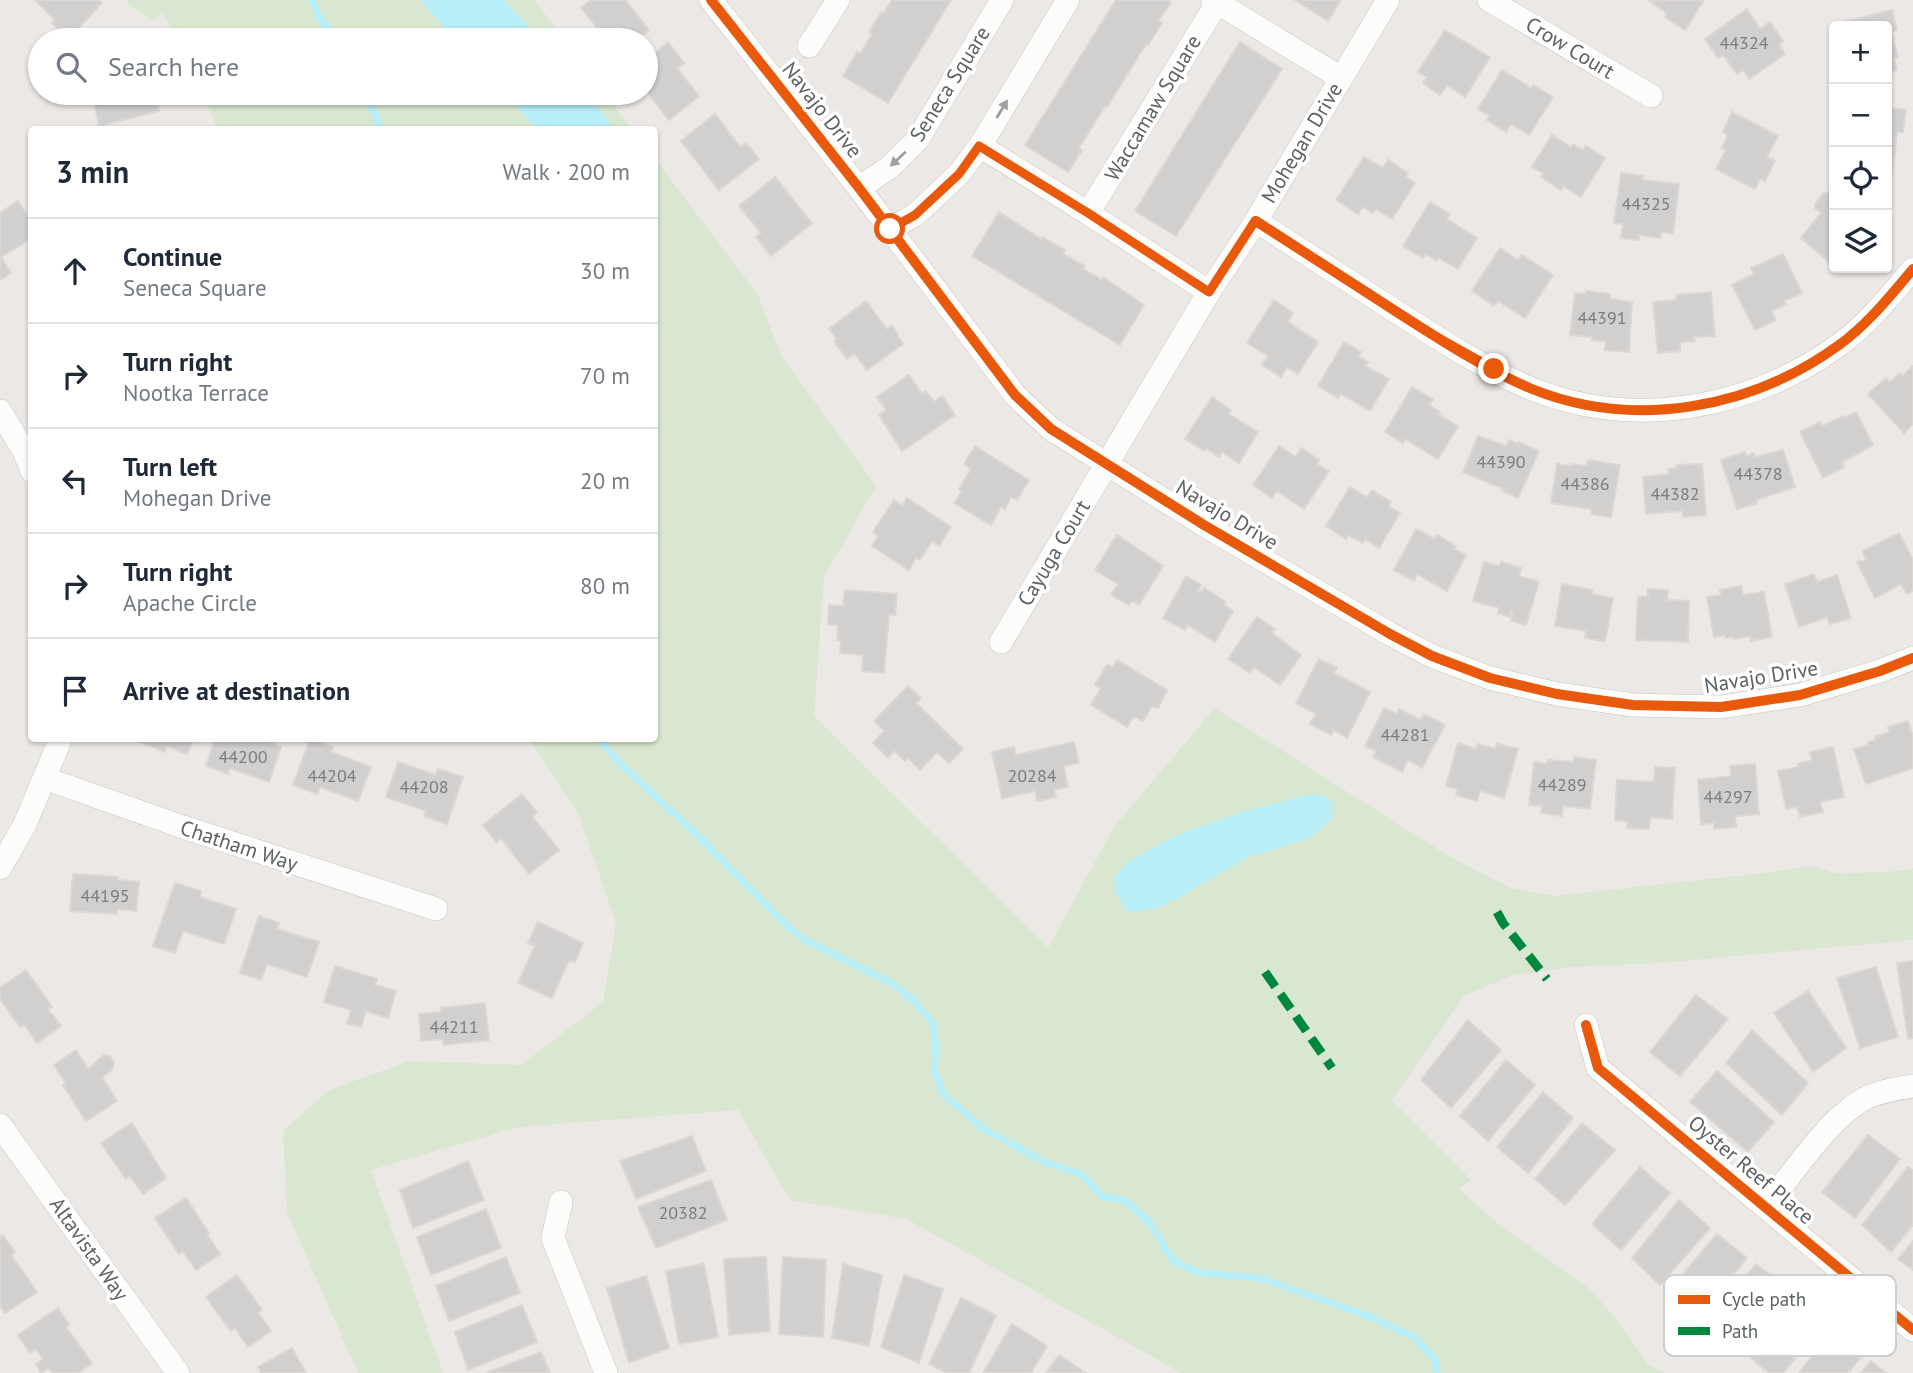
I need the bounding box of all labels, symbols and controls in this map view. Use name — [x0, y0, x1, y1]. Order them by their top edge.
street label: Crow Court — [1521, 10, 1620, 85]
street label: Seneca Square — [903, 21, 996, 147]
map controls — [1829, 21, 1892, 273]
button: + — [1829, 21, 1892, 84]
search box — [28, 28, 658, 105]
street label: Waccamaw Square — [1098, 30, 1207, 186]
house number: 44324 — [1719, 31, 1769, 54]
icon: search — [52, 48, 90, 86]
text: Search here — [108, 50, 239, 83]
street label: Navajo Drive — [776, 56, 868, 163]
street label: Mohegan Drive — [1255, 78, 1348, 208]
button: − — [1829, 84, 1892, 147]
one-way arrow — [995, 100, 1008, 119]
button: locate — [1829, 147, 1892, 210]
one-way arrow — [890, 151, 907, 167]
text: 3 min — [56, 152, 129, 191]
text: Walk · 200 m — [503, 157, 630, 186]
house number: 44325 — [1621, 192, 1671, 215]
button: layers — [1829, 210, 1892, 273]
route start — [874, 213, 905, 244]
text: Continue — [123, 240, 222, 273]
icon: ahead — [56, 252, 94, 290]
text: 30 m — [580, 256, 630, 285]
text: Seneca Square — [123, 273, 267, 302]
house number: 44391 — [1577, 306, 1627, 329]
text: Turn right — [123, 345, 232, 378]
route end — [1478, 353, 1509, 384]
icon: right — [56, 357, 94, 395]
text: 70 m — [580, 361, 630, 390]
text: Nootka Terrace — [123, 378, 269, 407]
text: Turn left — [123, 450, 217, 483]
house number: 44390 — [1476, 450, 1526, 473]
icon: left — [56, 462, 94, 500]
house number: 44378 — [1733, 462, 1783, 485]
text: 20 m — [580, 466, 630, 495]
house number: 44386 — [1560, 472, 1610, 495]
street label: Navajo Drive — [1171, 473, 1283, 556]
house number: 44382 — [1650, 482, 1700, 505]
text: Mohegan Drive — [123, 483, 272, 512]
street label: Cayuga Court — [1011, 495, 1096, 611]
text: Turn right — [123, 555, 232, 588]
icon: right — [56, 567, 94, 605]
text: 80 m — [580, 571, 630, 600]
text: Apache Circle — [123, 588, 257, 617]
street label: Navajo Drive — [1702, 654, 1820, 699]
icon: arrive — [56, 672, 94, 710]
text: Arrive at destination — [123, 674, 350, 707]
house number: 44281 — [1380, 723, 1430, 746]
house number: 44200 — [218, 745, 268, 768]
house number: 44204 — [307, 764, 357, 787]
house number: 20284 — [1007, 764, 1057, 787]
house number: 44289 — [1537, 773, 1587, 796]
house number: 44208 — [399, 775, 449, 798]
house number: 44297 — [1703, 785, 1753, 808]
street label: Chatham Way — [177, 814, 301, 877]
house number: 44195 — [80, 884, 130, 907]
house number: 44211 — [429, 1015, 479, 1038]
street label: Oyster Reef Place — [1683, 1109, 1820, 1230]
street label: Altavista Way — [44, 1192, 135, 1306]
house number: 20382 — [658, 1201, 708, 1224]
legend — [1664, 1275, 1896, 1356]
text: Cycle path — [1722, 1287, 1806, 1311]
text: Path — [1722, 1319, 1758, 1343]

